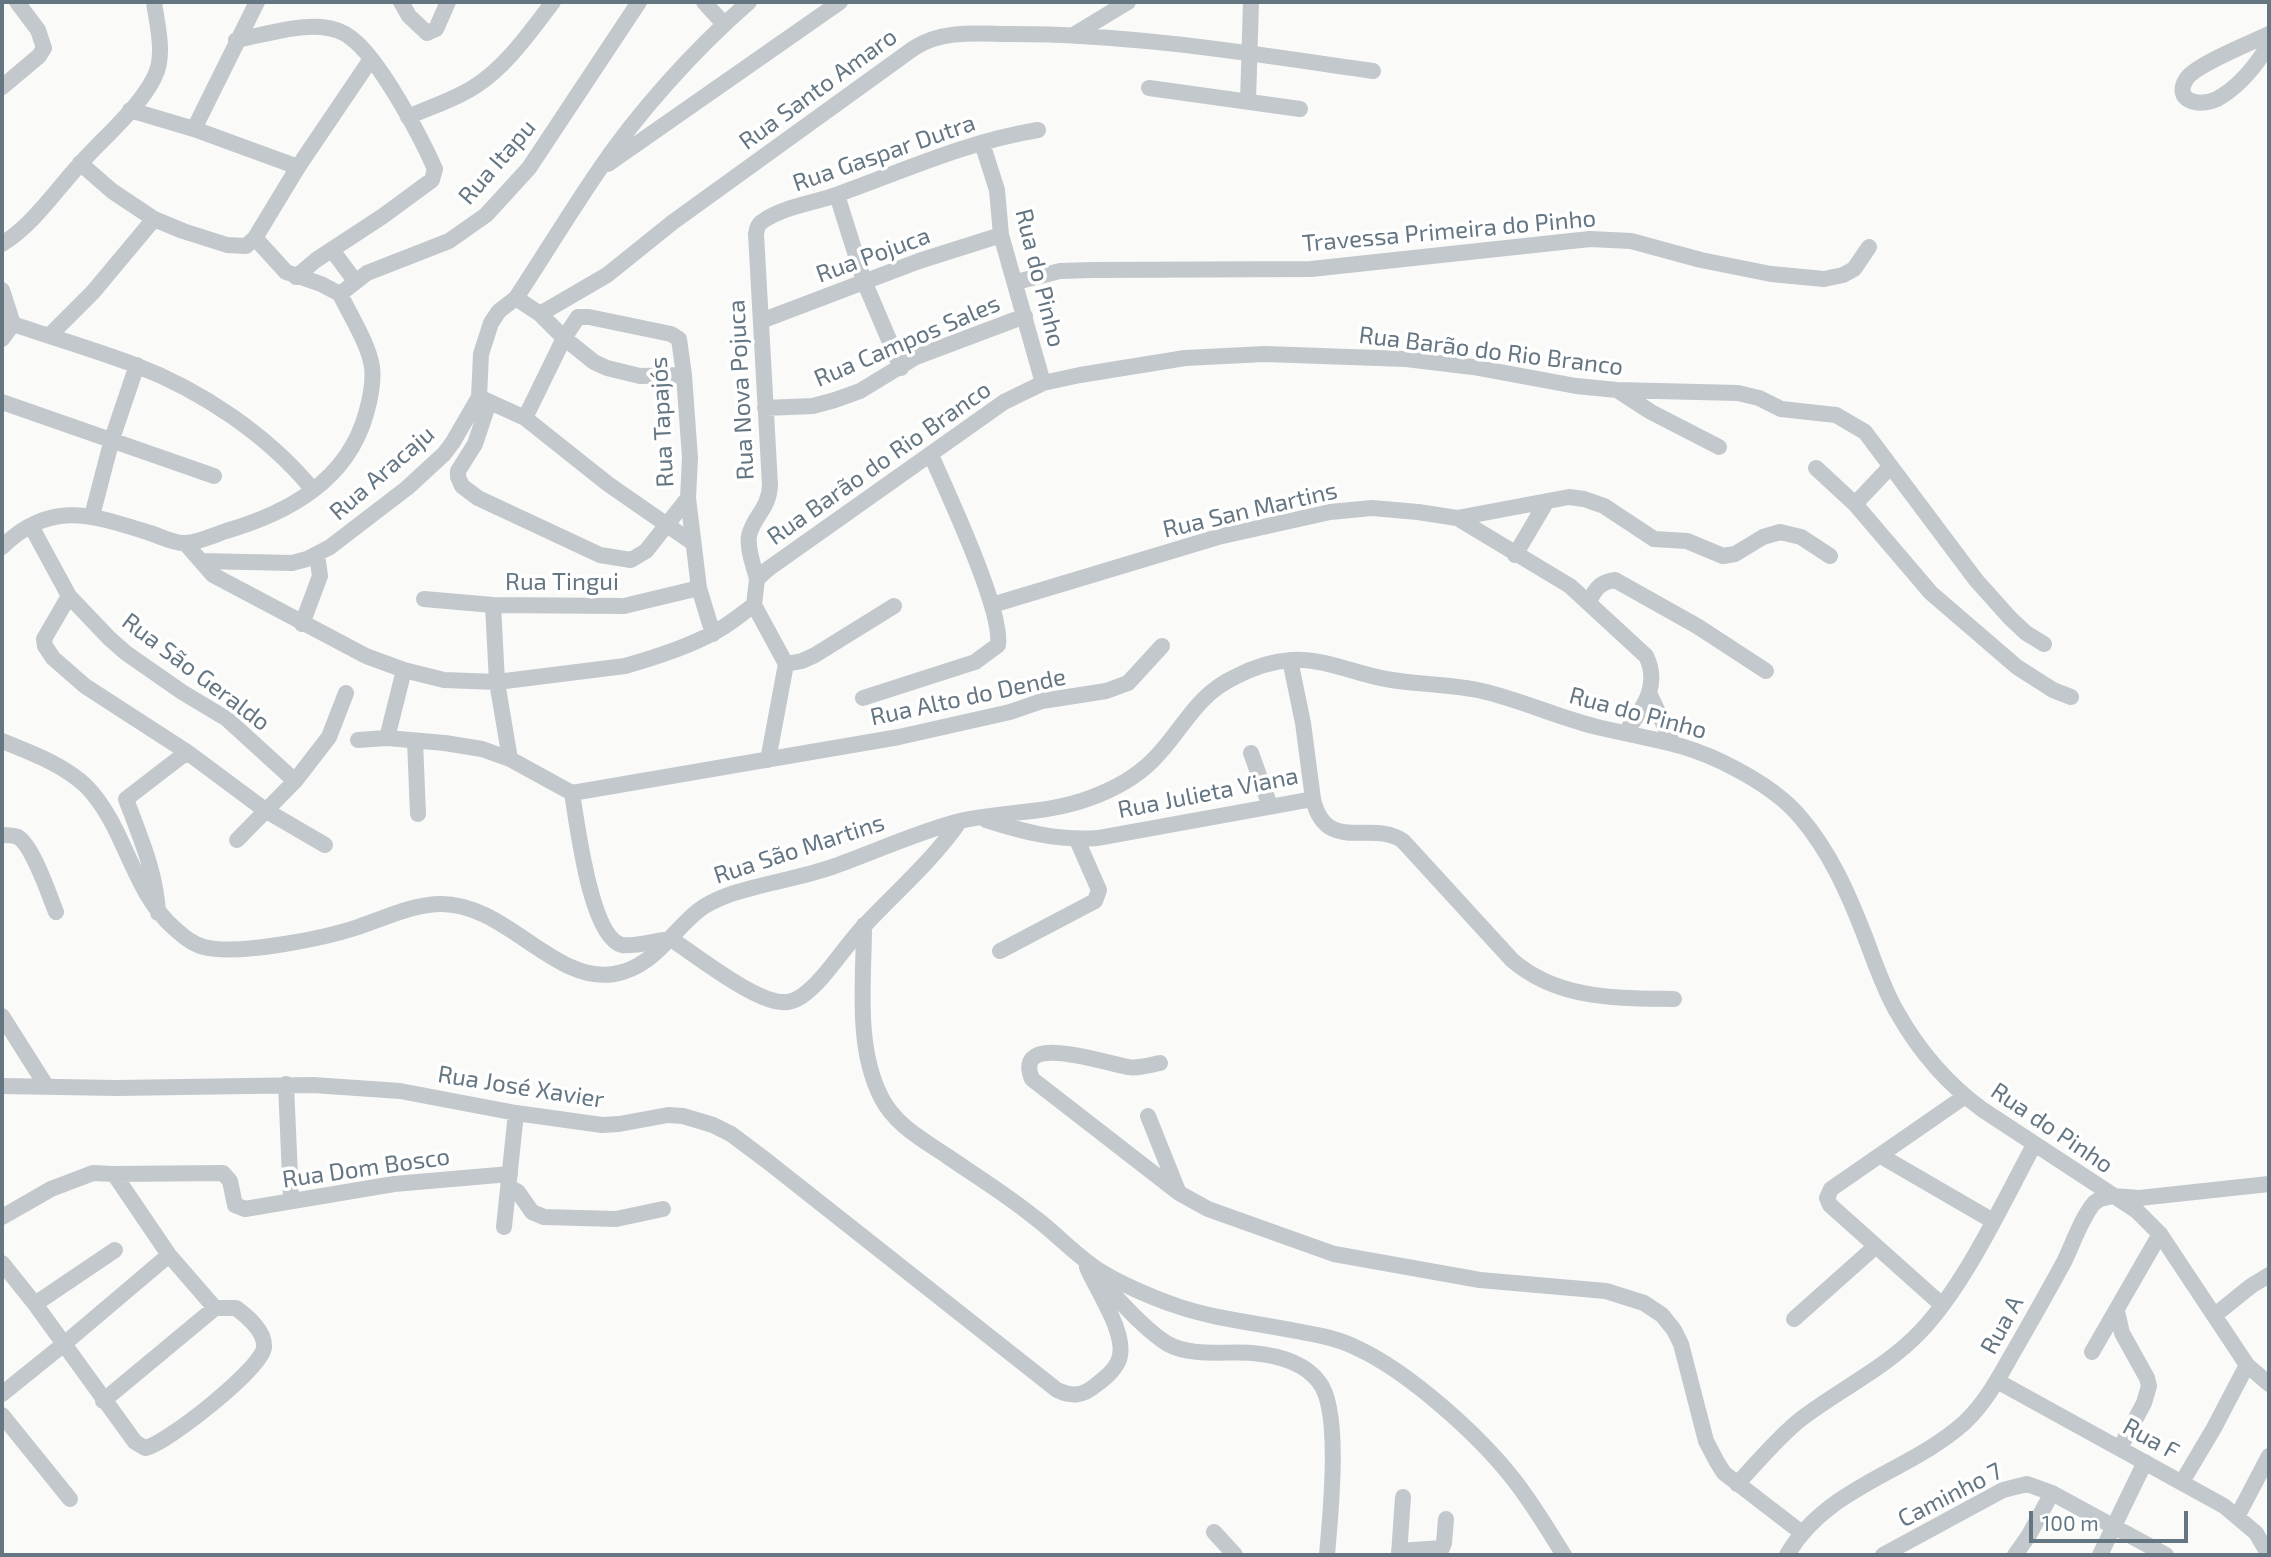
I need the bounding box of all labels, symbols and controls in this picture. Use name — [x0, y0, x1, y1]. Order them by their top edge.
street label: Rua Santo Amaro — [734, 22, 902, 156]
street label: Rua Gaspar Dutra — [789, 108, 979, 198]
street label: Rua Itapu — [452, 114, 542, 210]
street label: Travessa Primeira do Pinho — [1301, 204, 1597, 258]
street label: Rua do Pinho — [1009, 206, 1071, 350]
street label: Rua Pojuca — [812, 221, 934, 289]
street label: Rua Campos Sales — [810, 289, 1004, 393]
street label: Rua Nova Pojuca — [722, 299, 760, 481]
street label: Rua Barão do Rio Branco — [1357, 320, 1625, 382]
street label: Rua Tapajós — [644, 356, 680, 488]
street label: Rua Barão do Rio Branco — [762, 375, 996, 551]
street label: Rua Aracaju — [324, 420, 440, 526]
street label: Rua San Martins — [1160, 476, 1340, 544]
street label: Rua Tingui — [505, 568, 619, 596]
street label: Rua São Geraldo — [116, 607, 276, 737]
street label: Rua Alto do Dende — [868, 662, 1068, 732]
street label: Rua do Pinho — [1566, 681, 1710, 745]
street label: Rua Julieta Viana — [1115, 761, 1301, 825]
street label: Rua São Martins — [710, 808, 888, 890]
street label: Rua José Xavier — [436, 1060, 606, 1114]
street label: Rua do Pinho — [1985, 1077, 2119, 1179]
street label: Rua Dom Bosco — [280, 1142, 452, 1194]
street label: Rua A — [1974, 1291, 2030, 1359]
street label: Rua F — [2118, 1412, 2184, 1466]
street label: Caminho 7 — [1893, 1457, 2007, 1533]
scale bar — [2033, 1498, 2192, 1542]
text: 100 m — [2042, 1510, 2099, 1535]

